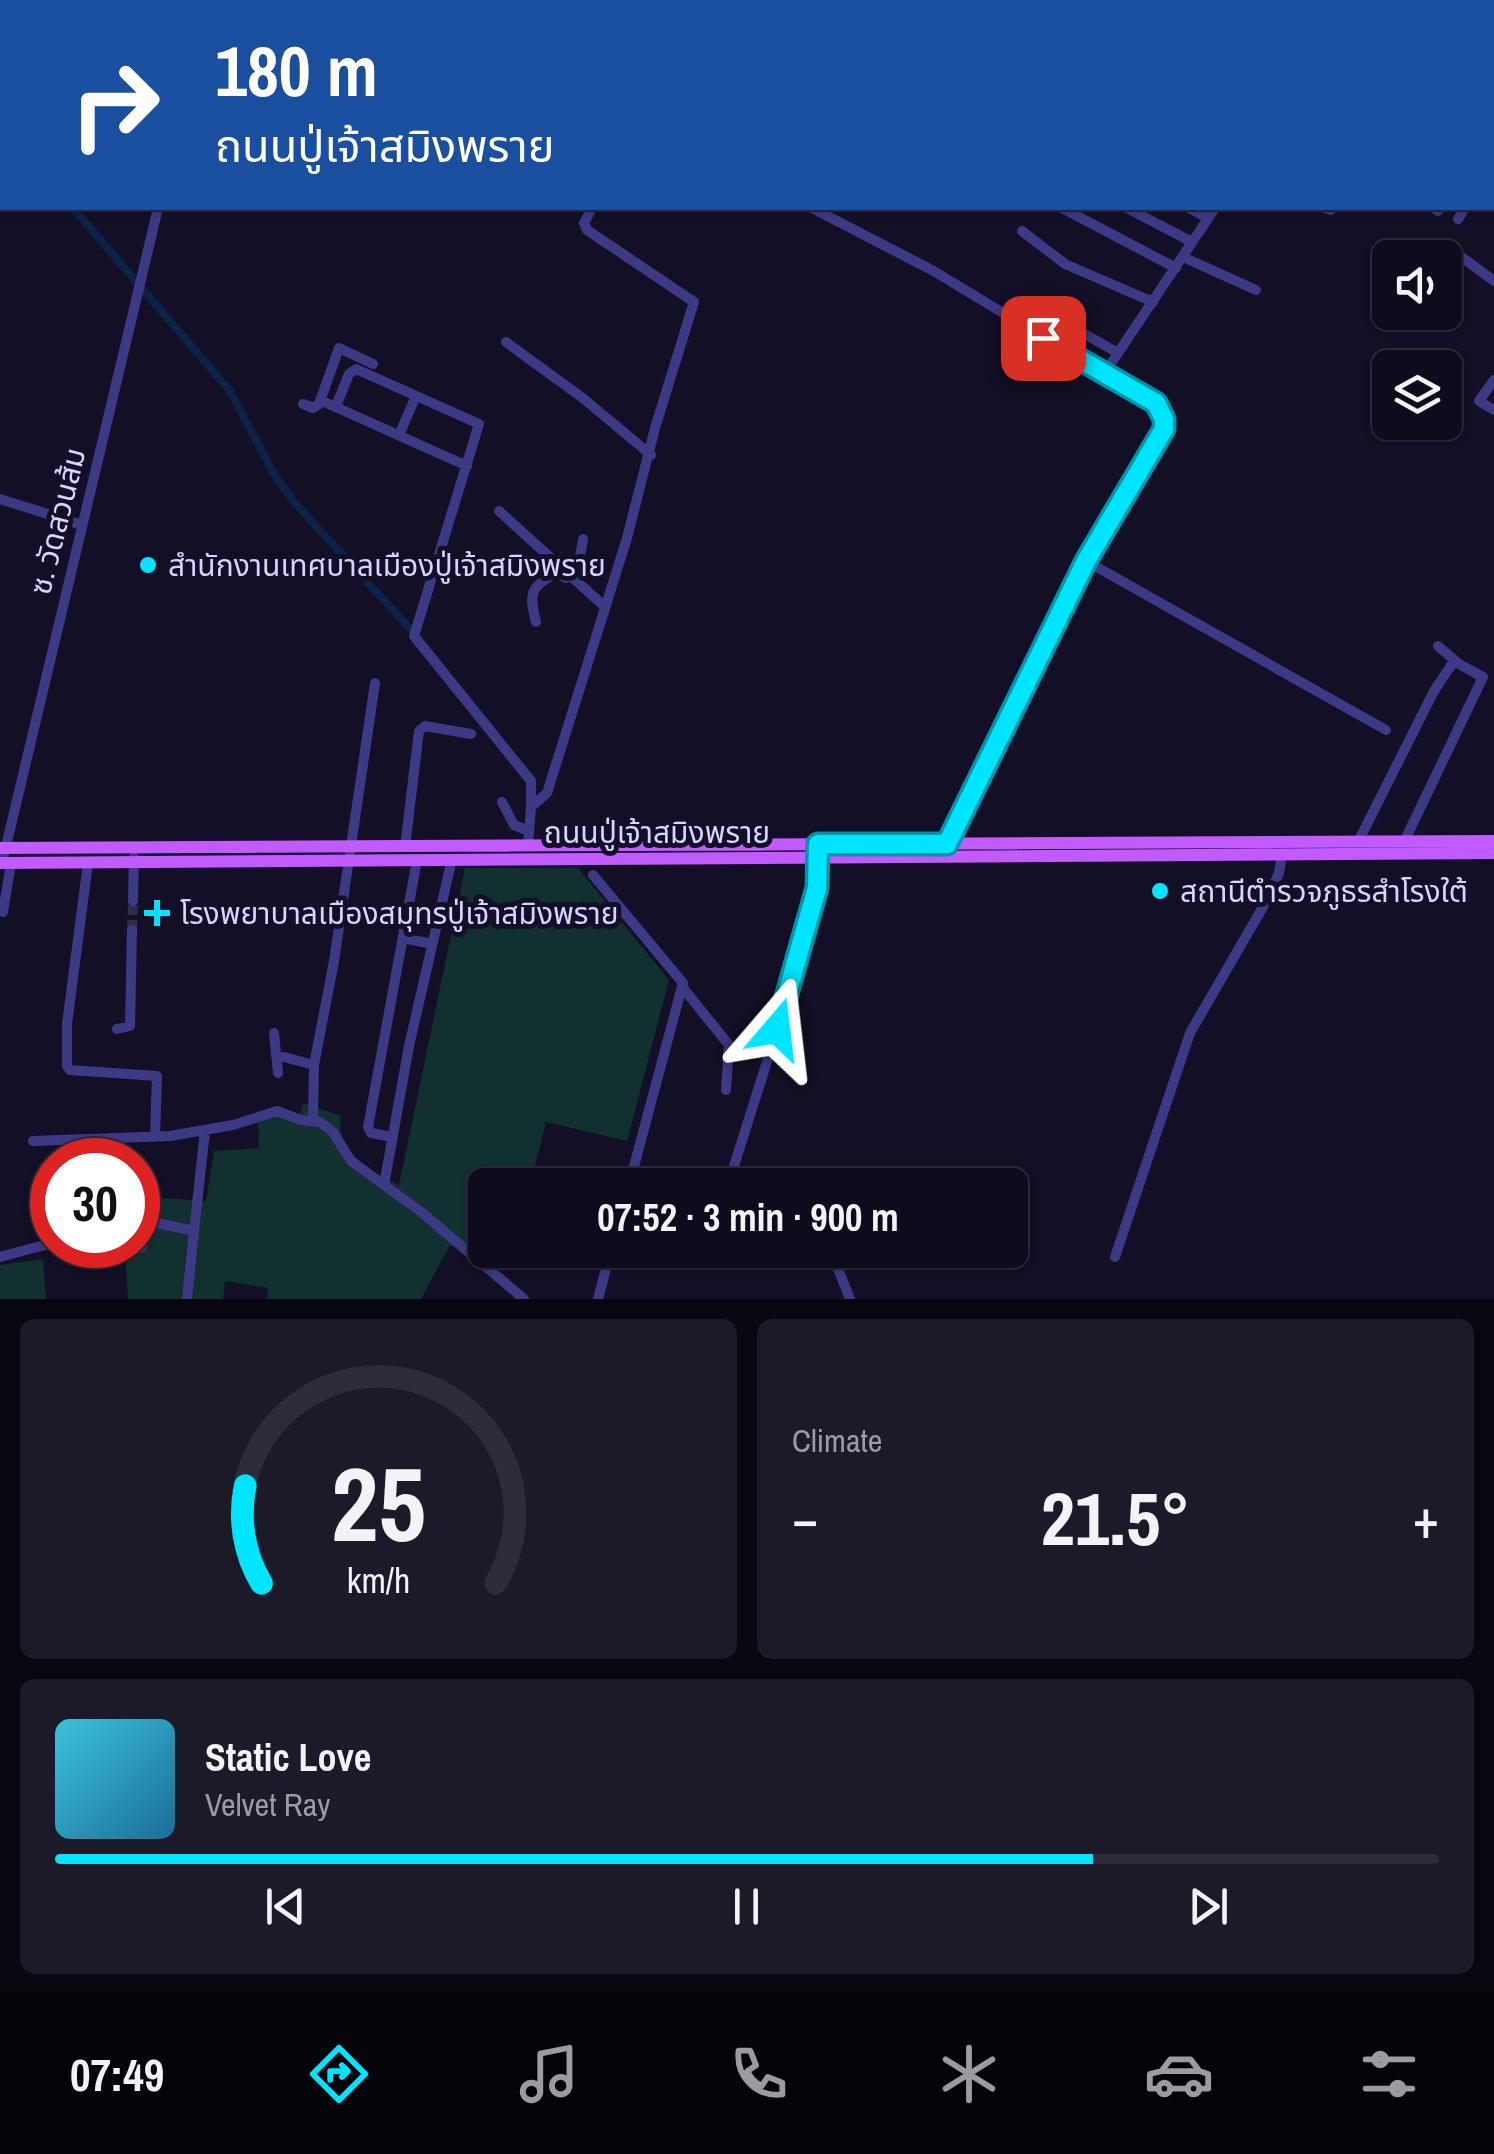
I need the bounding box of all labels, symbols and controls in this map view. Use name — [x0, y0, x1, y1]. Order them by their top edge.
text: 180 m — [215, 24, 378, 118]
icon: right — [50, 40, 180, 170]
text: ถนนปู่เจ้าสมิงพราย — [215, 115, 554, 176]
map controls — [1372, 240, 1462, 440]
button: sound — [1372, 240, 1462, 330]
pin — [1001, 296, 1086, 381]
icon: arrive — [1016, 311, 1071, 366]
button: layers — [1372, 350, 1462, 440]
street label: ซ. วัดสวนส้ม — [20, 444, 94, 598]
place label: สำนักงานเทศบาลเมืองปู่เจ้าสมิงพราย — [168, 545, 606, 585]
marker: สำนักงานเทศบาลเมืองปู่เจ้าสมิงพราย — [137, 554, 159, 576]
street label: ถนนปู่เจ้าสมิงพราย — [544, 812, 770, 852]
place label: สถานีตำรวจภูธรสำโรงใต้ — [1180, 871, 1468, 911]
marker: สถานีตำรวจภูธรสำโรงใต้ — [1149, 880, 1171, 902]
place label: โรงพยาบาลเมืองสมุทรปู่เจ้าสมิงพราย — [180, 893, 619, 933]
marker: โรงพยาบาลเมืองสมุทรปู่เจ้าสมิงพราย — [144, 900, 170, 926]
position arrow — [725, 977, 829, 1081]
speed limit sign: 30 — [30, 1138, 160, 1268]
text: 07:52 · 3 min · 900 m — [597, 1192, 899, 1243]
text: Climate — [792, 1419, 882, 1462]
text: 25 — [331, 1433, 426, 1573]
text: 21.5° — [1041, 1467, 1190, 1568]
text: − — [792, 1481, 818, 1555]
text: + — [1413, 1481, 1439, 1555]
text: km/h — [347, 1556, 410, 1604]
text: Static Love — [205, 1732, 371, 1783]
text: Velvet Ray — [205, 1783, 330, 1826]
icon: previous — [258, 1879, 313, 1934]
icon: pause — [719, 1879, 774, 1934]
icon: next — [1181, 1879, 1236, 1934]
icon: directions — [304, 2039, 374, 2109]
icon: music — [514, 2039, 584, 2109]
icon: phone — [724, 2039, 794, 2109]
icon: climate — [934, 2039, 1004, 2109]
icon: car — [1144, 2039, 1214, 2109]
icon: filters — [1354, 2039, 1424, 2109]
text: 07:49 — [70, 2044, 164, 2105]

